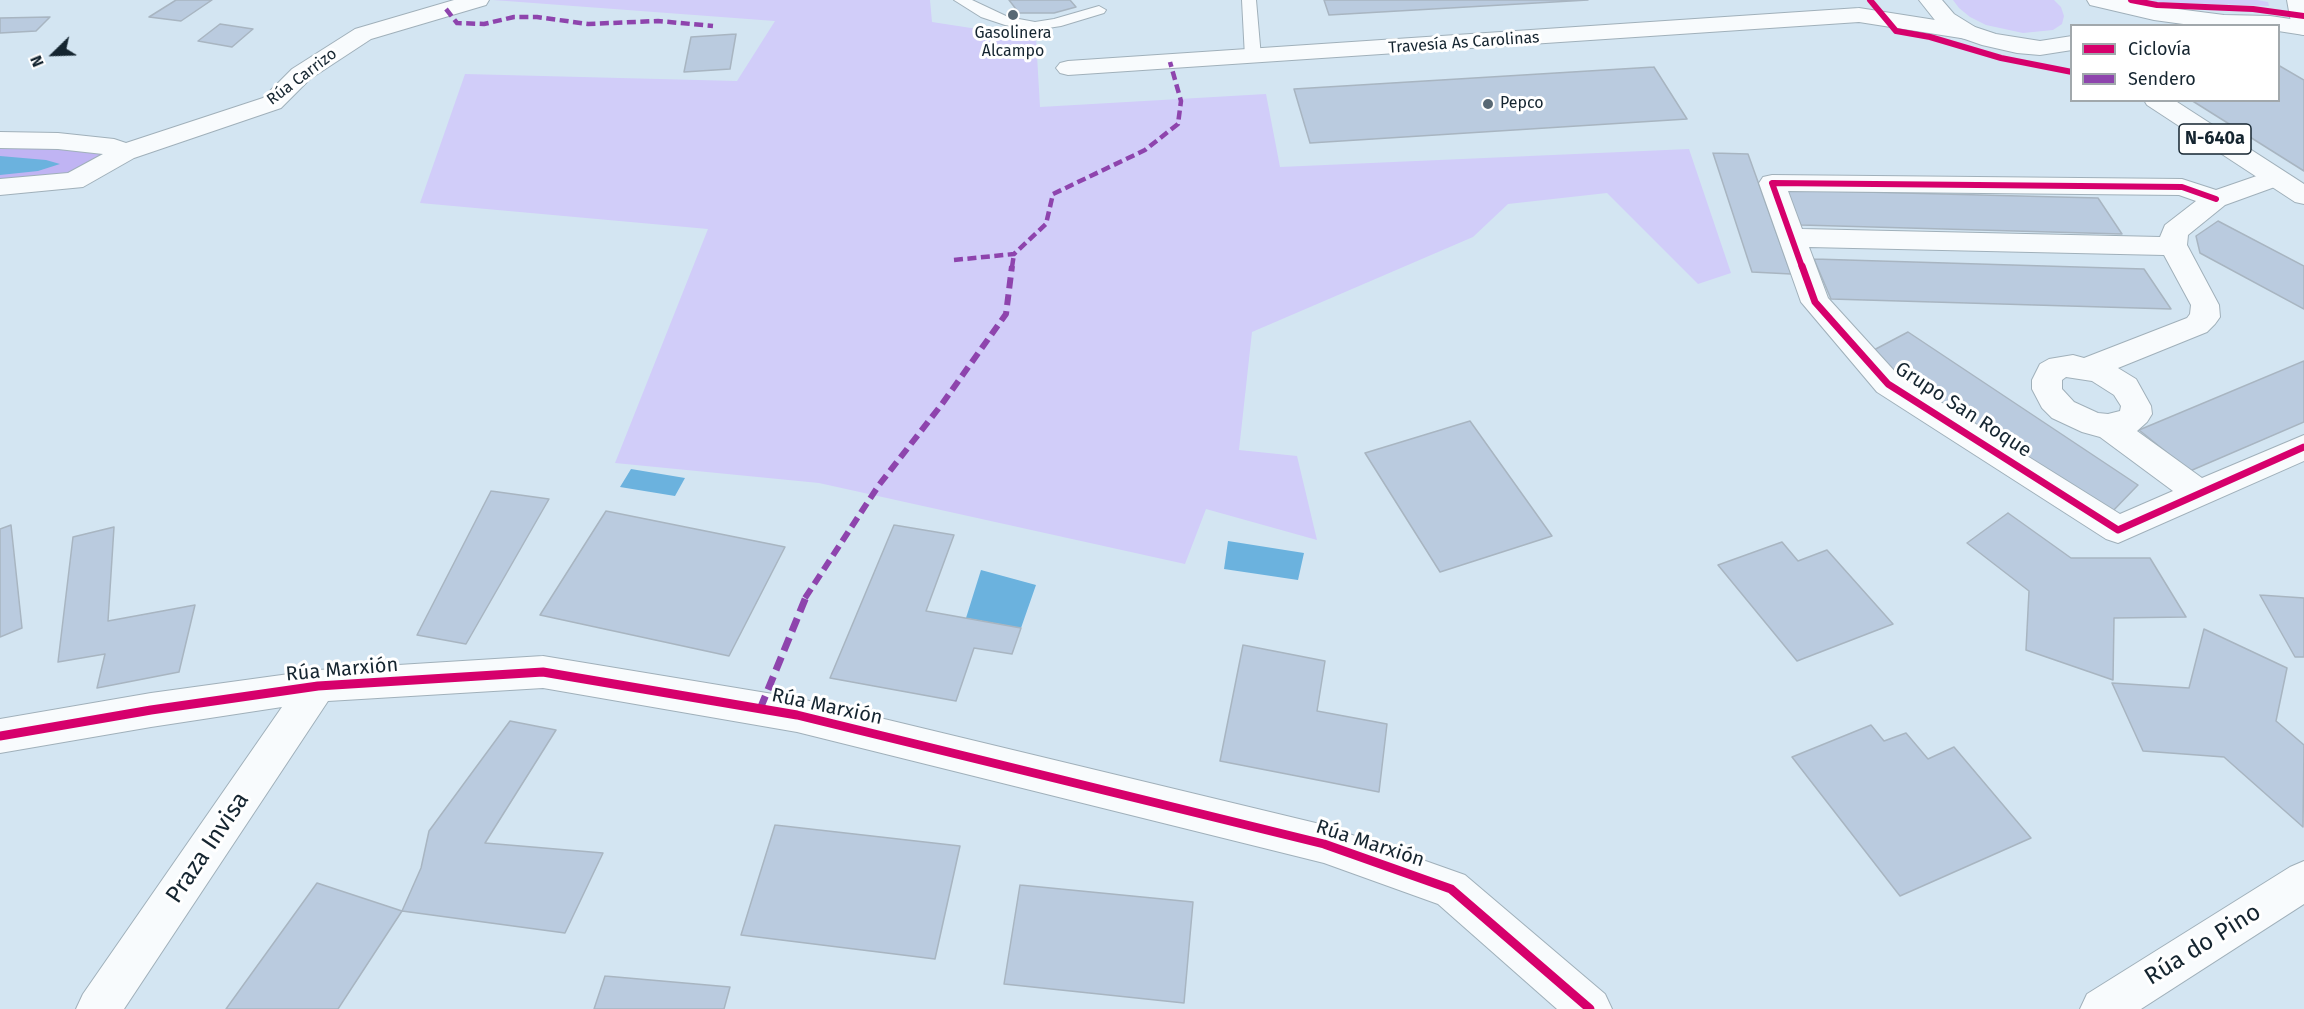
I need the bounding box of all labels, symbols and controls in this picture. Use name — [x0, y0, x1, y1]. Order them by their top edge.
marker: Gasolinera Alcampo — [1006, 8, 1020, 22]
north arrow — [24, 24, 84, 84]
place label: Gasolinera Alcampo — [974, 24, 1052, 62]
legend — [2070, 24, 2280, 102]
street label: Travesía As Carolinas — [1388, 28, 1540, 58]
text: Ciclovía — [2128, 38, 2191, 60]
street label: Rúa Carrizo — [263, 44, 341, 110]
text: N — [26, 53, 48, 70]
text: Sendero — [2128, 68, 2196, 90]
place label: Pepco — [1500, 94, 1544, 114]
marker: Pepco — [1481, 97, 1495, 111]
road number: N-640a — [2179, 124, 2251, 154]
street label: Grupo San Roque — [1890, 357, 2036, 463]
street label: Rúa Marxión — [285, 653, 399, 687]
street label: Rúa Marxión — [769, 684, 885, 730]
street label: Praza Invisa — [160, 787, 256, 909]
street label: Rúa Marxión — [1313, 815, 1427, 873]
street label: Rúa do Pino — [2140, 898, 2266, 992]

